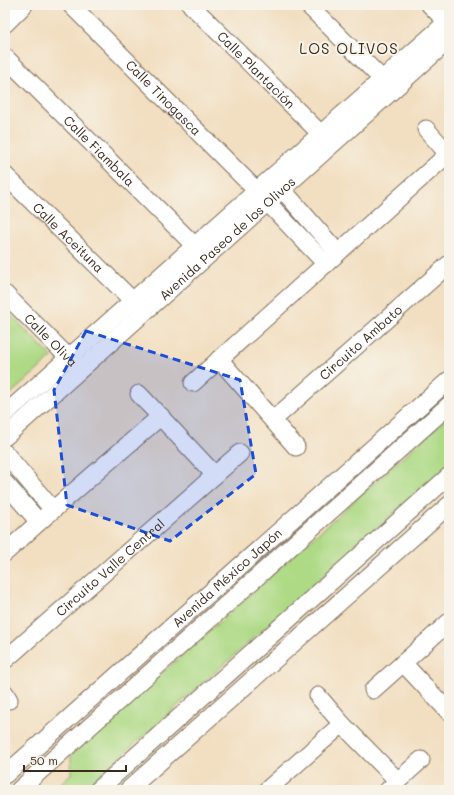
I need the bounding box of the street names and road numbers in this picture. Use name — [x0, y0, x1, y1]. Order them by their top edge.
street label: Calle Plantación — [214, 27, 299, 112]
street label: Calle Tinogasca — [123, 56, 205, 139]
street label: Calle Fiambala — [60, 111, 139, 190]
street label: Avenida Paseo de los Olivos — [155, 173, 299, 303]
street label: Calle Aceituna — [30, 198, 108, 276]
street label: Circuito Ambato — [315, 301, 406, 383]
street label: Calle Oliva — [21, 309, 82, 370]
street label: Circuito Valle Central — [52, 515, 168, 620]
street label: Avenida México Japón — [168, 524, 285, 630]

